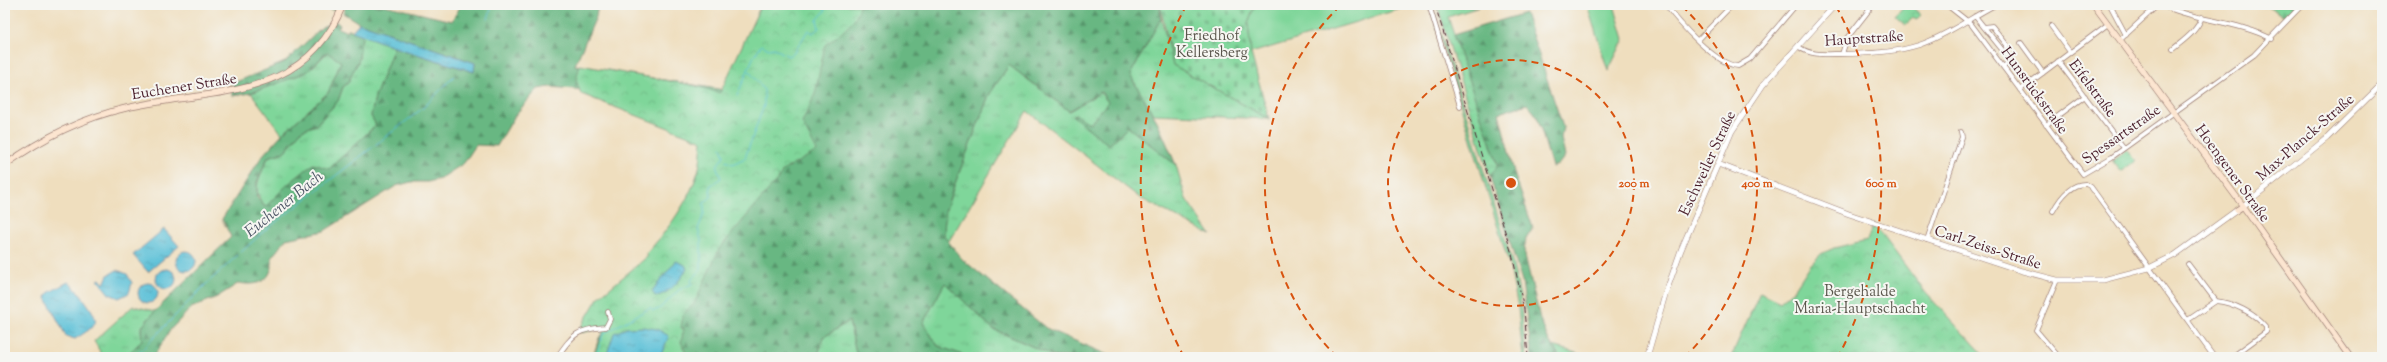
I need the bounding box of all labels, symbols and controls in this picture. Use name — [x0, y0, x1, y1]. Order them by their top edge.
park label: Friedhof Kellersberg — [1176, 26, 1248, 64]
street label: Hauptstraße — [1824, 26, 1904, 53]
street label: Hunsrückstraße — [1995, 43, 2073, 139]
street label: Eifelstraße — [2063, 56, 2121, 122]
street label: Euchener Straße — [130, 69, 238, 106]
street label: Max-Planck-Straße — [2253, 90, 2359, 187]
street label: Spessartstraße — [2078, 100, 2166, 170]
street label: Eschweiler Straße — [1675, 108, 1742, 220]
street label: Hoengener Straße — [2189, 121, 2274, 227]
water label: Euchener Bach — [240, 166, 329, 244]
text: 200 m — [1619, 175, 1649, 193]
text: 400 m — [1740, 175, 1773, 193]
text: 600 m — [1865, 175, 1897, 193]
centre of rings — [1504, 176, 1518, 190]
street label: Carl-Zeiss-Straße — [1931, 221, 2044, 276]
park label: Bergehalde Maria-Hauptschacht — [1794, 282, 1926, 320]

